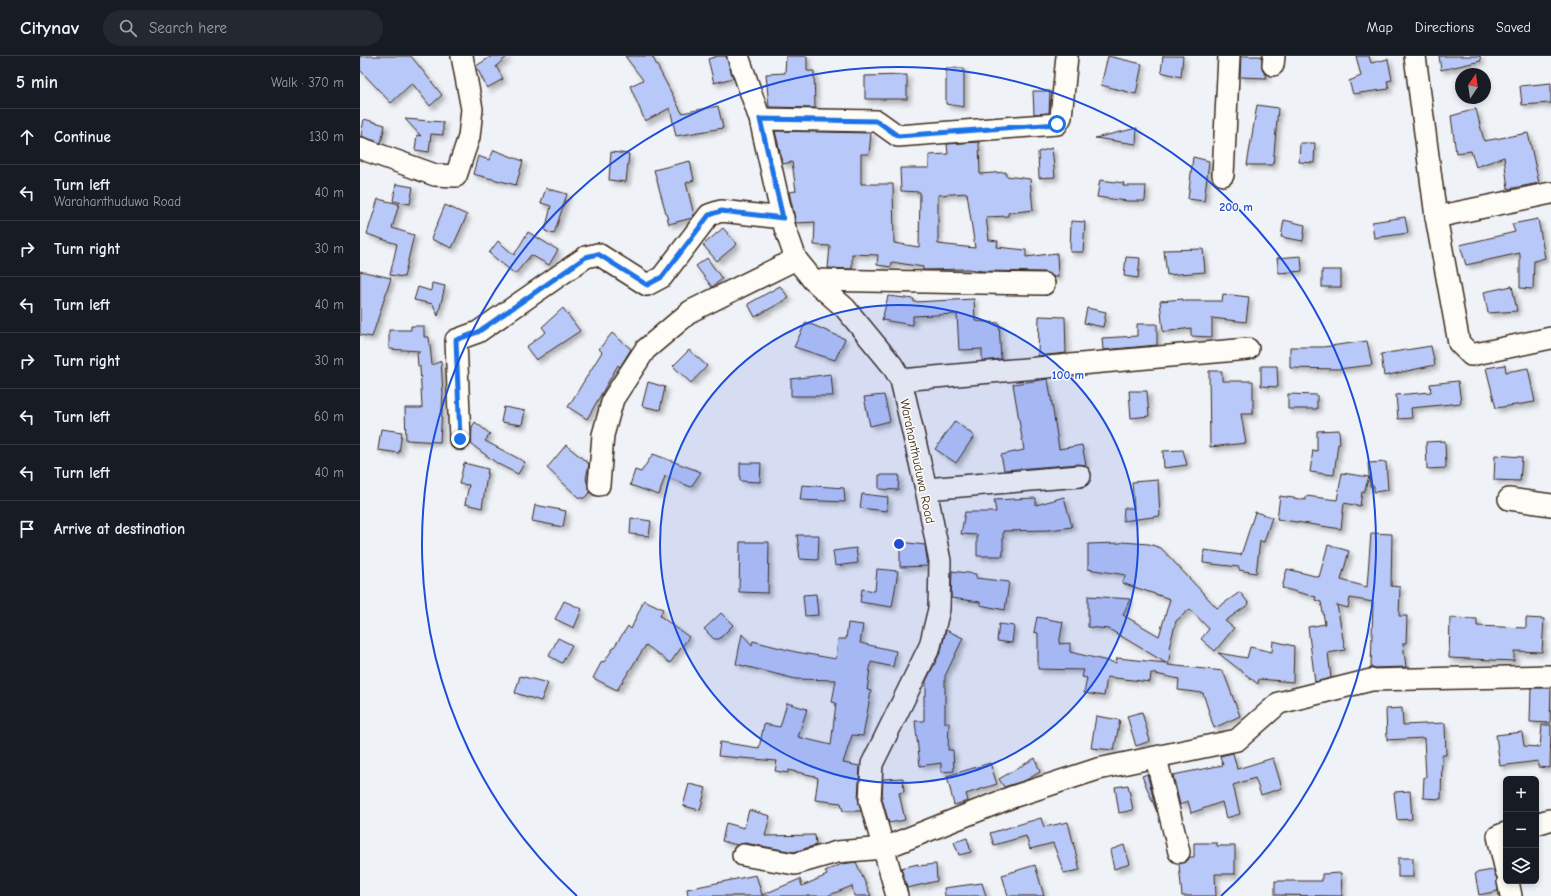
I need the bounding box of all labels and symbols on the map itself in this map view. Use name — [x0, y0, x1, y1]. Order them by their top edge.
north arrow — [1455, 68, 1491, 104]
route start — [1048, 115, 1066, 133]
text: 200 m — [1219, 200, 1253, 214]
text: 100 m — [1052, 368, 1084, 382]
street label: Warahanthuduwa Road — [897, 397, 938, 525]
route end — [451, 430, 469, 448]
centre of rings — [892, 537, 906, 551]

